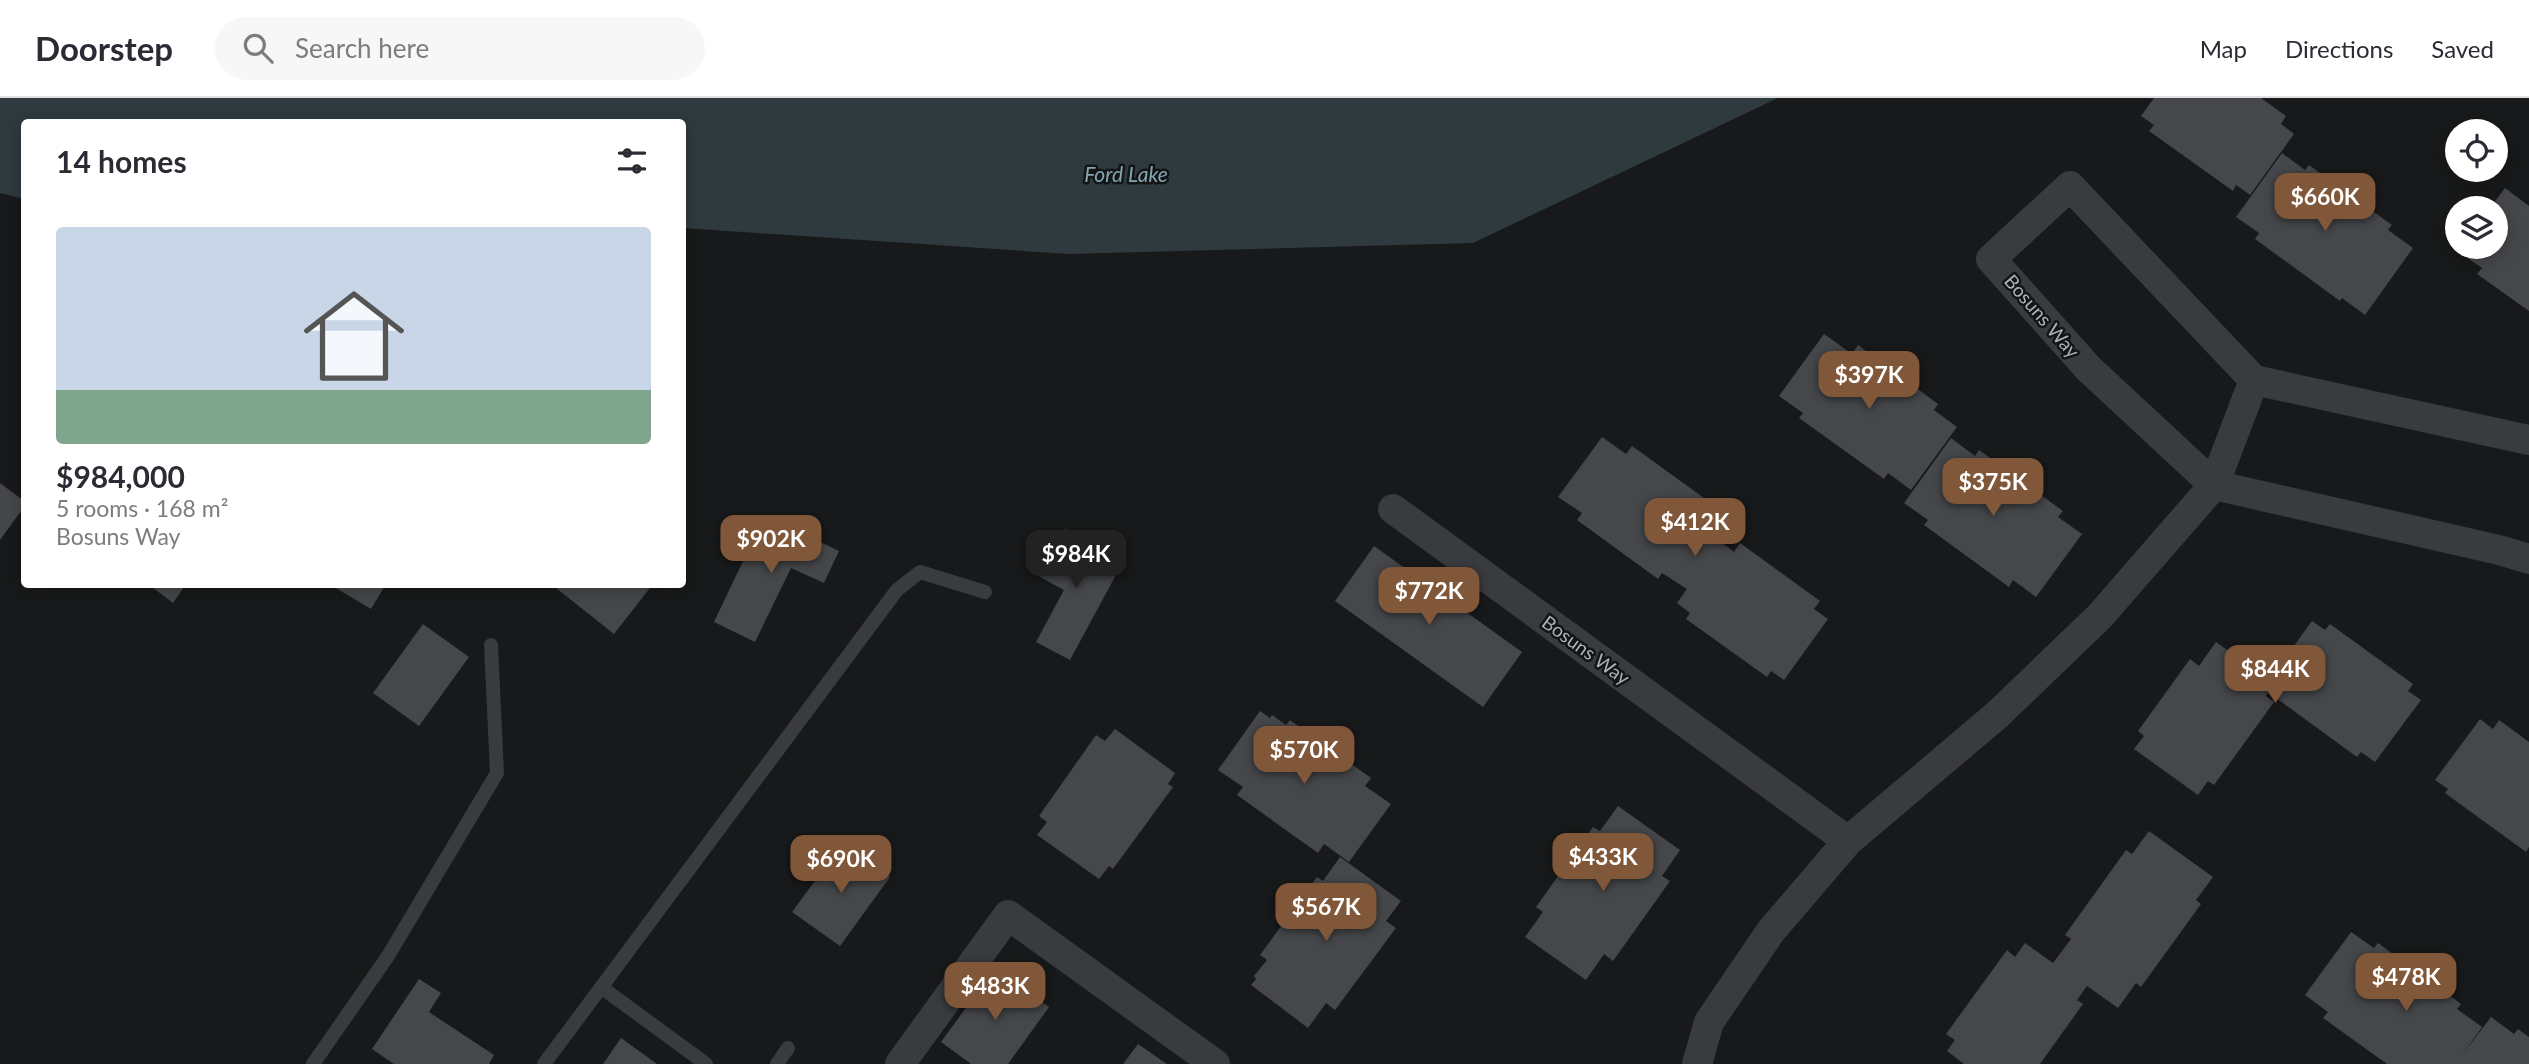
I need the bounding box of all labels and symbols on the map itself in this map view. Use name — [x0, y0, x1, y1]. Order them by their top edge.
water label: Ford Lake — [1084, 161, 1168, 186]
pin: $660K — [2276, 174, 2374, 233]
street label: Bosuns Way — [2000, 269, 2085, 362]
pin: $397K — [1820, 352, 1918, 411]
pin: $375K — [1944, 458, 2042, 518]
pin: $412K — [1646, 498, 1744, 558]
pin: $902K — [722, 516, 820, 575]
pin: $984K — [1027, 531, 1125, 590]
pin: $772K — [1380, 568, 1478, 627]
street label: Bosuns Way — [1538, 610, 1635, 689]
pin: $844K — [2226, 646, 2324, 705]
pin: $570K — [1255, 726, 1353, 786]
pin: $433K — [1554, 834, 1652, 893]
pin: $690K — [792, 836, 890, 895]
pin: $567K — [1277, 884, 1375, 943]
pin: $478K — [2357, 954, 2455, 1013]
pin: $483K — [946, 962, 1044, 1022]

